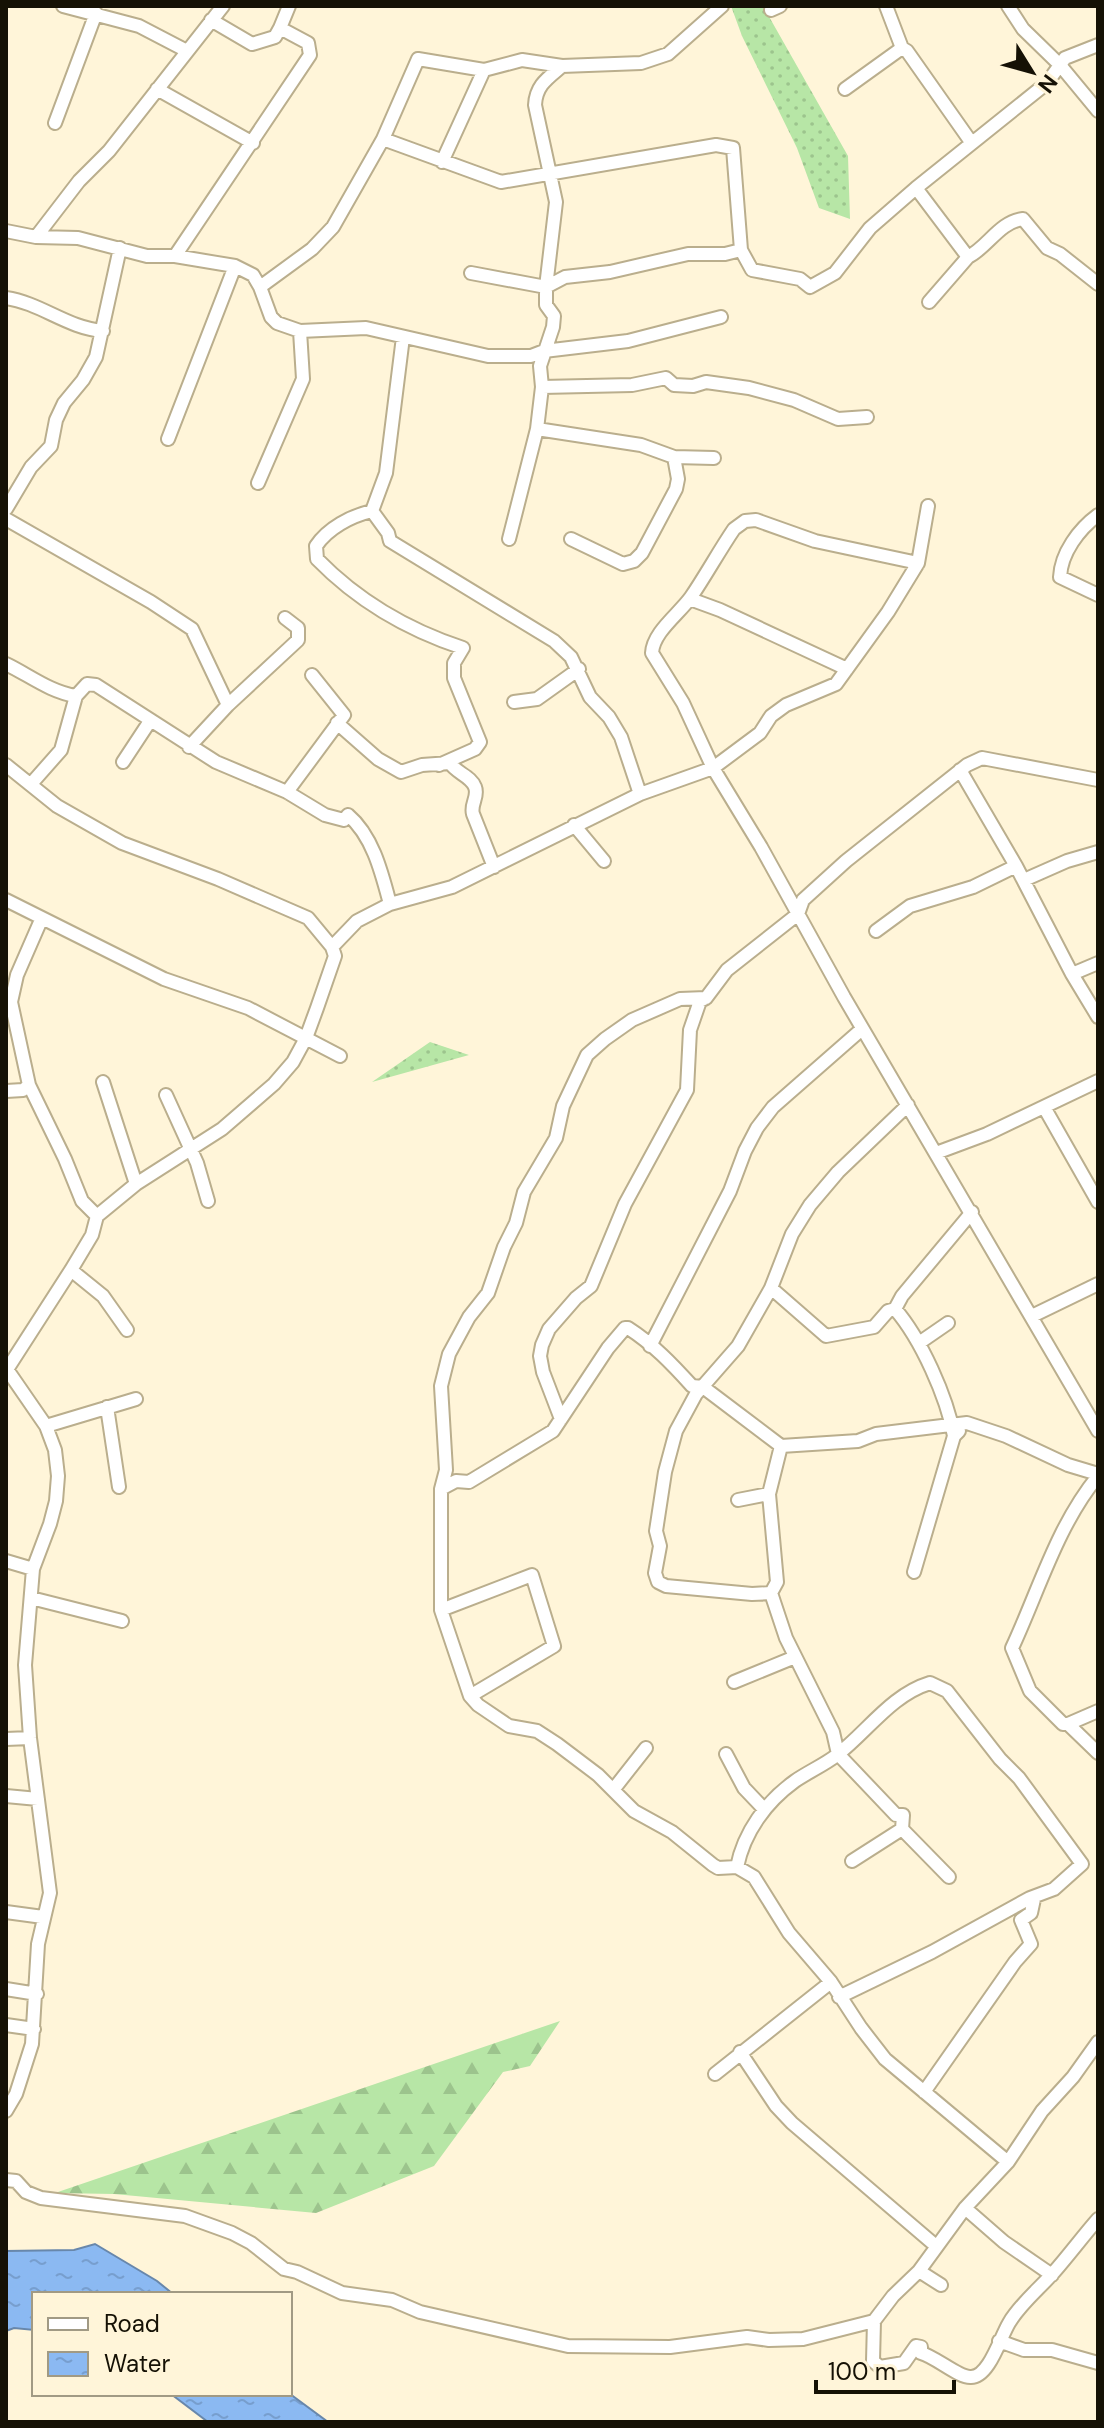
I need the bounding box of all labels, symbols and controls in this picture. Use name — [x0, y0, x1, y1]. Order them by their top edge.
north arrow — [992, 32, 1072, 112]
text: N — [1031, 69, 1064, 99]
legend — [32, 2292, 292, 2396]
text: Road — [104, 2308, 160, 2339]
scale bar — [816, 2344, 954, 2394]
text: Water — [104, 2348, 170, 2379]
text: 100 m — [828, 2356, 896, 2387]

